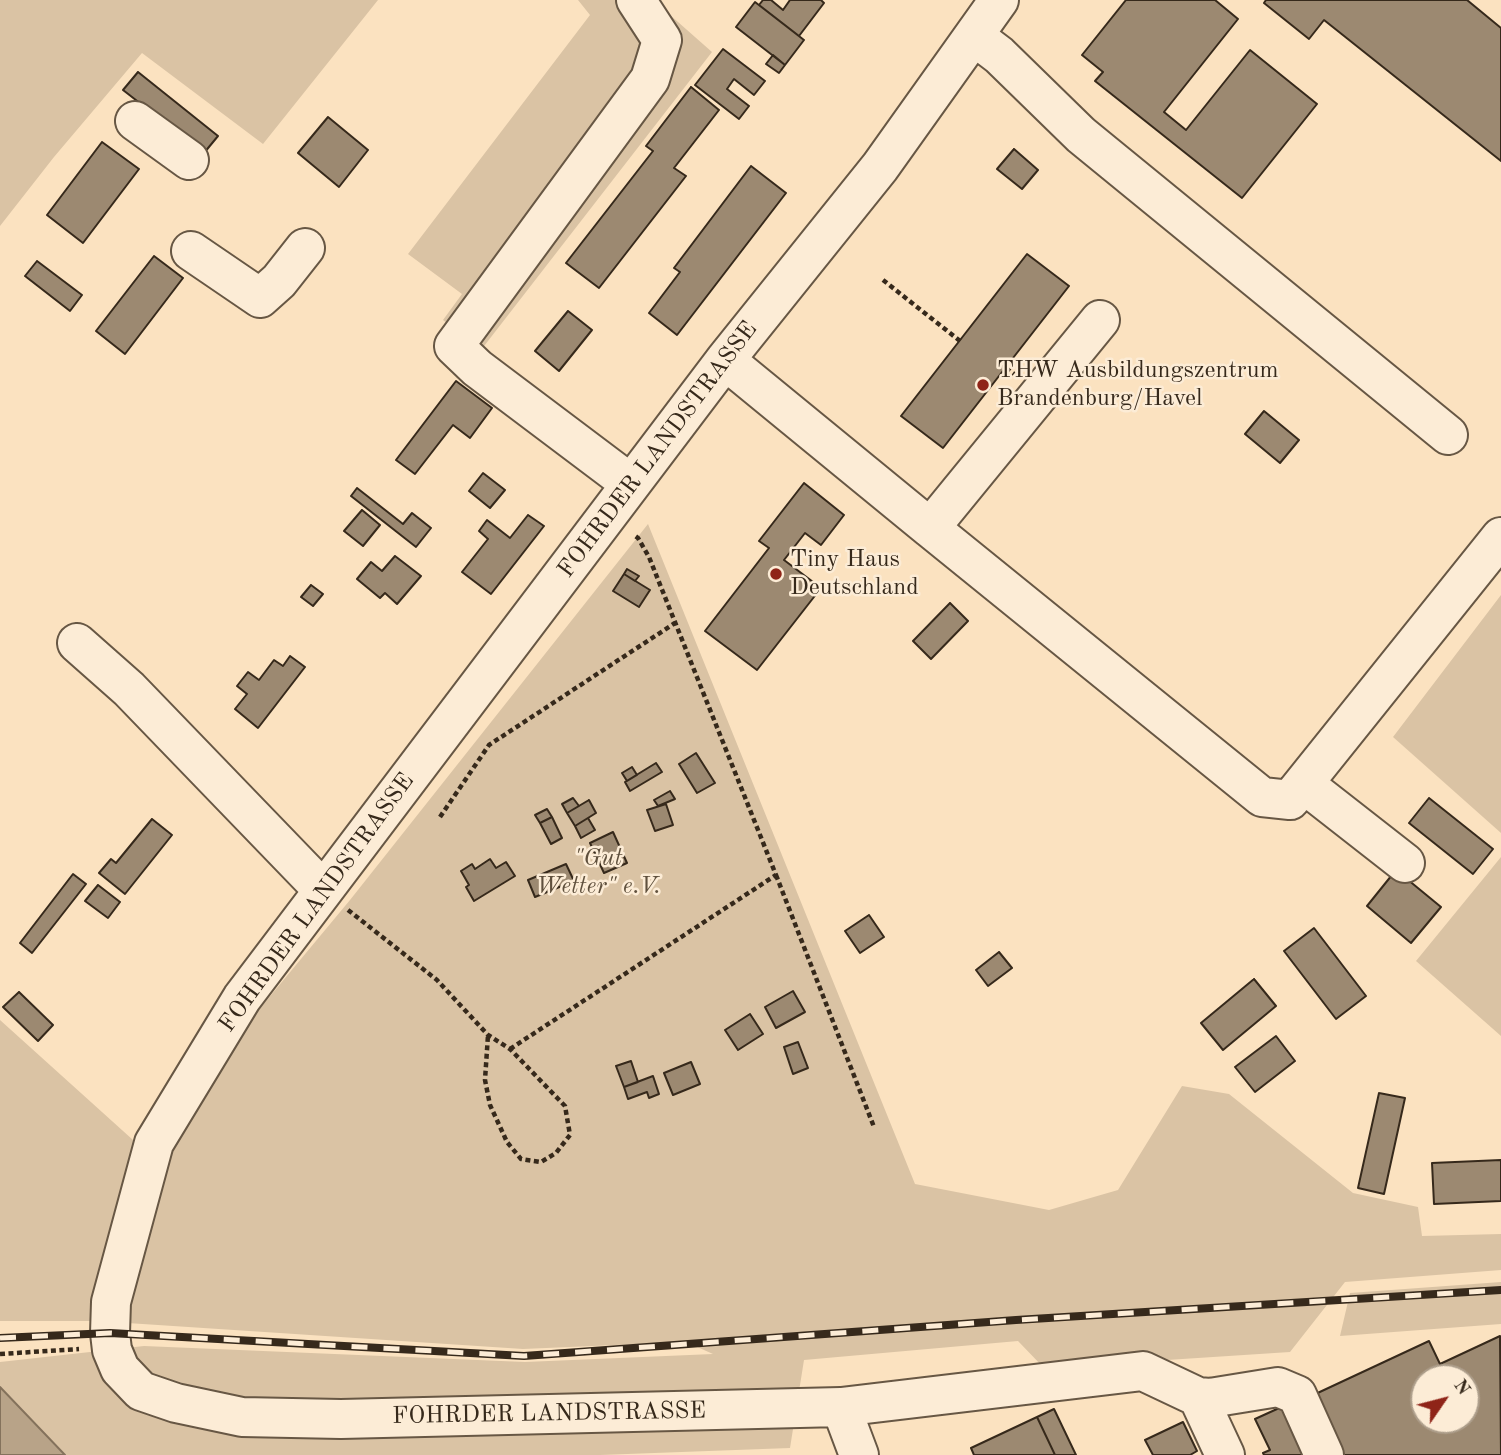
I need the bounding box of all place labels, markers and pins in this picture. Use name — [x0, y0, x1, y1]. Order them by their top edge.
place label: THW Ausbildungszentrum Brandenburg/Havel — [997, 357, 1279, 413]
marker: THW Ausbildungszentrum Brandenburg/Havel — [975, 377, 991, 393]
place label: Tiny Haus Deutschland — [790, 546, 919, 602]
marker: Tiny Haus Deutschland — [768, 566, 784, 582]

